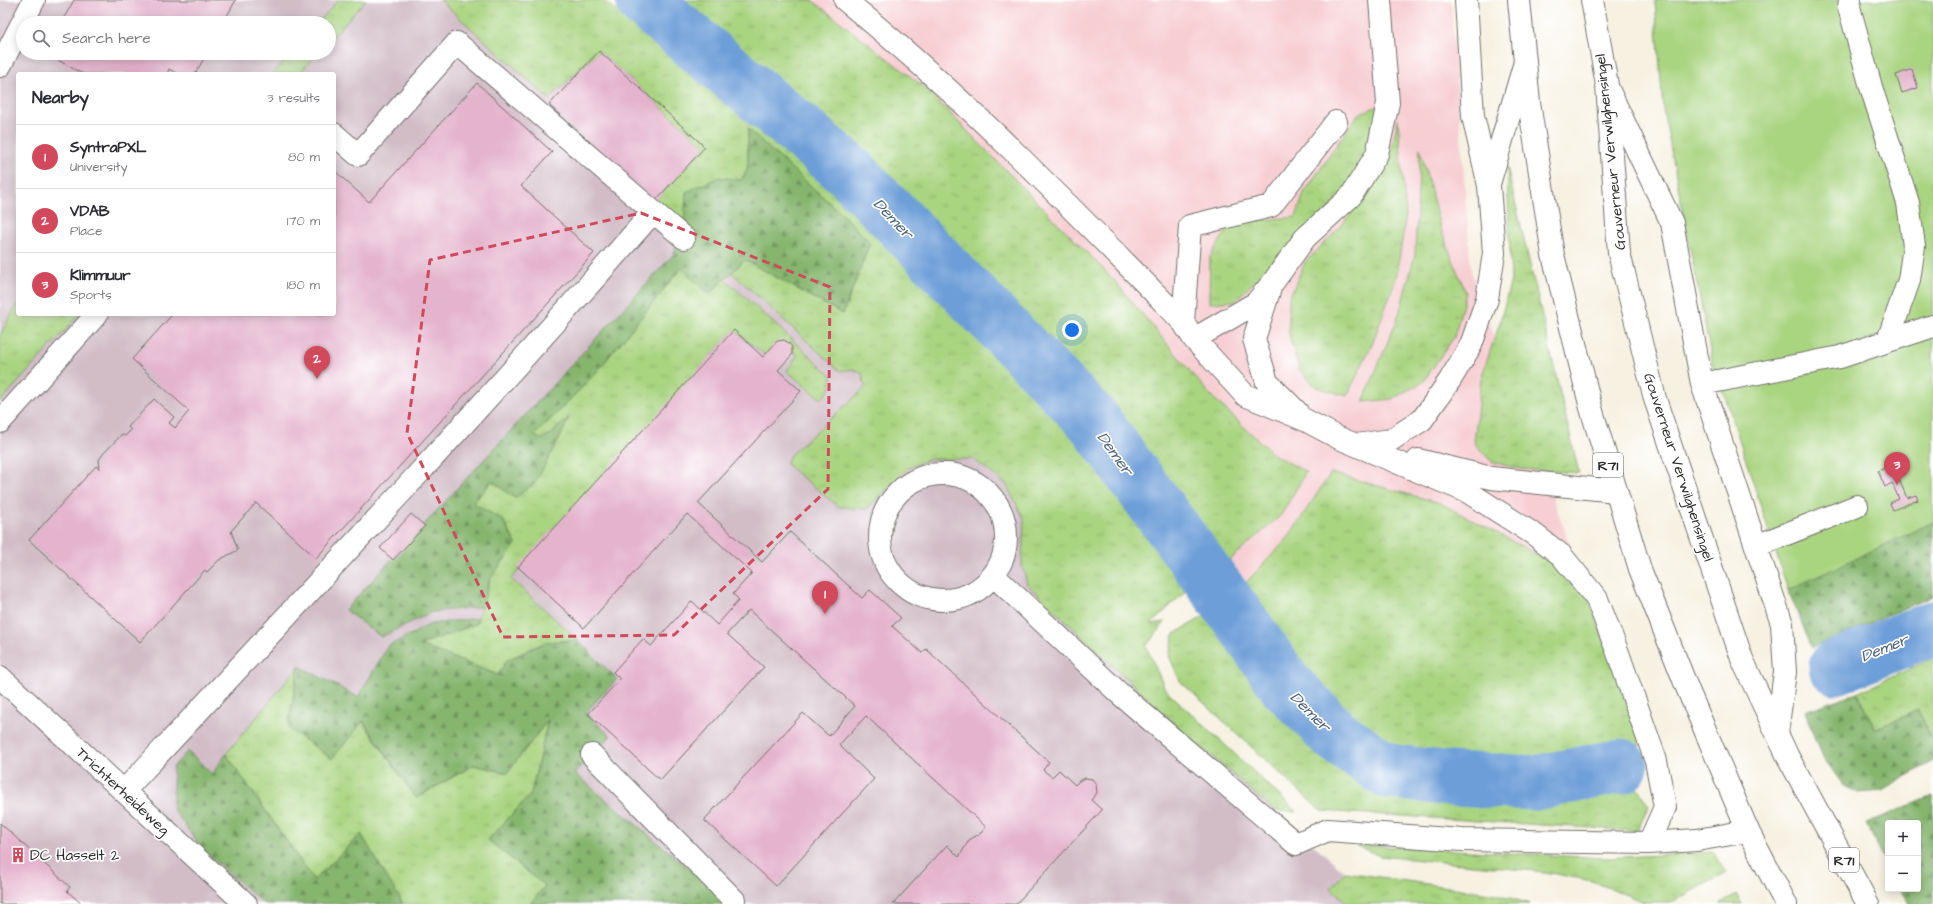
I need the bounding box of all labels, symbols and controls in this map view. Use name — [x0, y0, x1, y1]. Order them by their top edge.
search box — [16, 16, 336, 60]
icon: search — [30, 27, 52, 49]
text: Search here — [62, 28, 151, 49]
street label: Gouverneur Verwilghensingel — [1590, 53, 1632, 251]
text: Nearby — [32, 86, 89, 110]
text: 3 results — [267, 89, 320, 107]
text: SyntraPXL — [70, 137, 146, 158]
text: 1 — [44, 148, 46, 166]
text: 80 m — [288, 148, 320, 166]
text: University — [70, 158, 128, 176]
water label: Demer — [868, 193, 920, 246]
text: VDAB — [70, 201, 109, 222]
text: 2 — [41, 212, 49, 230]
text: 170 m — [287, 212, 320, 230]
text: Place — [70, 222, 102, 240]
text: Klimmuur — [70, 265, 131, 286]
text: 3 — [42, 276, 48, 294]
text: 180 m — [286, 276, 320, 294]
text: Sports — [70, 286, 112, 304]
your location — [1062, 320, 1082, 340]
pin: 2 — [304, 346, 330, 379]
street label: Gouverneur Verwilghensingel — [1637, 370, 1719, 564]
water label: Demer — [1092, 427, 1140, 482]
pin: 3 — [1884, 452, 1910, 485]
road number: R71 — [1593, 453, 1623, 477]
pin: 1 — [812, 581, 838, 614]
water label: Demer — [1858, 628, 1913, 667]
water label: Demer — [1285, 687, 1337, 738]
street label: Trichterheideweg — [71, 742, 174, 841]
map controls — [1885, 820, 1921, 892]
button: + — [1885, 820, 1921, 856]
place label: DC Hasselt 2 — [30, 845, 120, 866]
building icon: DC Hasselt 2 — [9, 846, 27, 864]
road number: R71 — [1829, 848, 1859, 872]
button: − — [1885, 856, 1921, 892]

